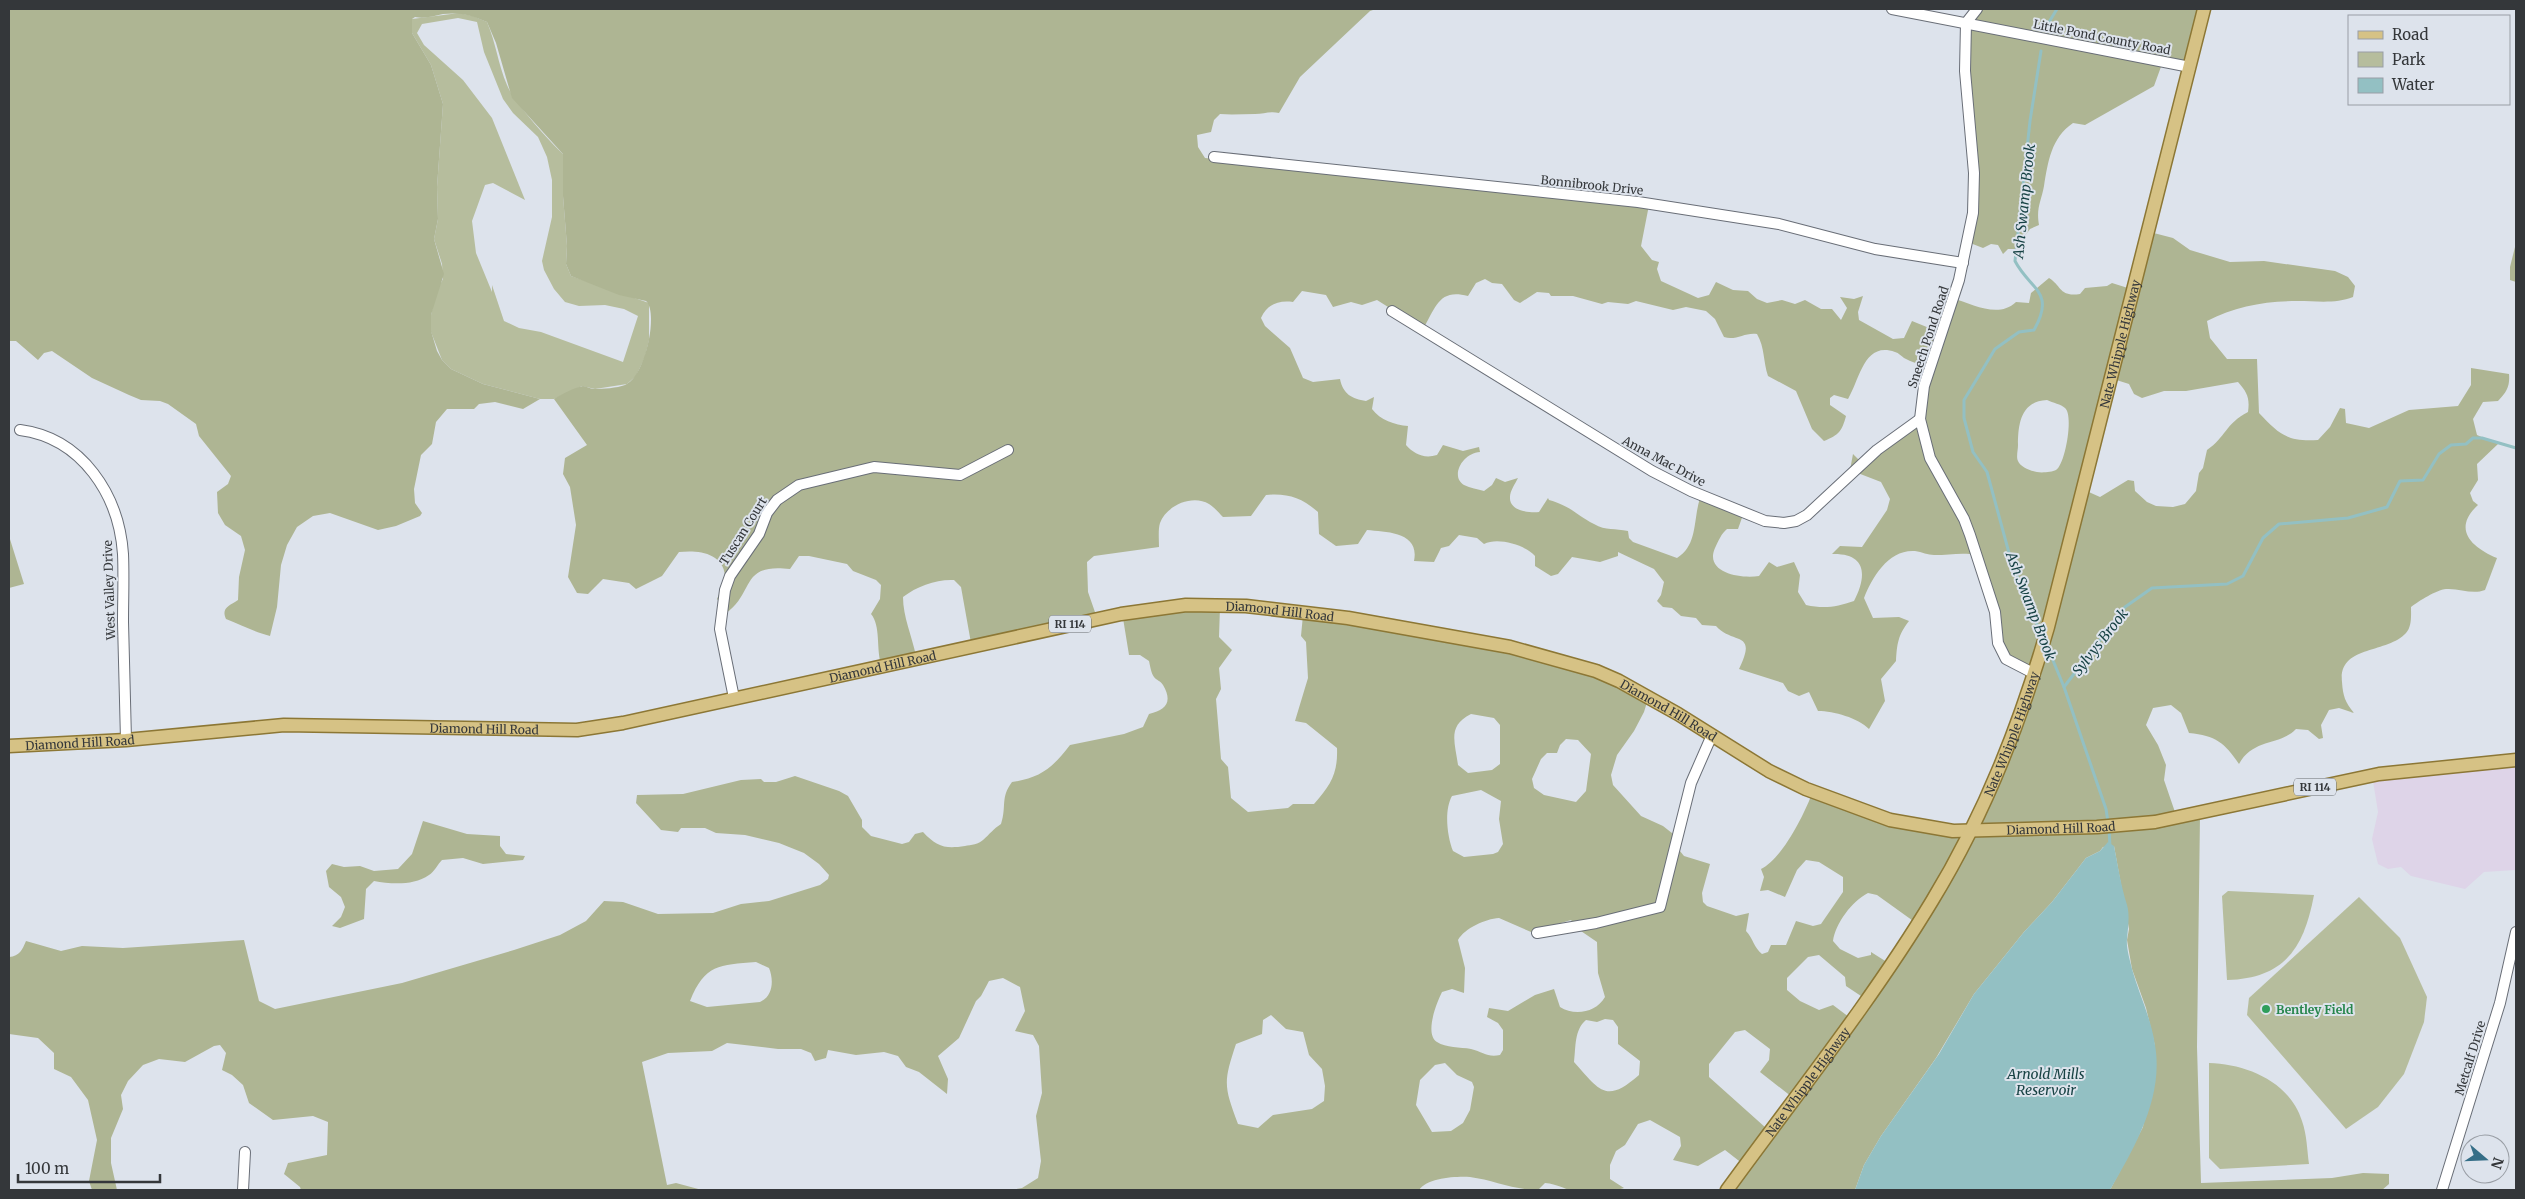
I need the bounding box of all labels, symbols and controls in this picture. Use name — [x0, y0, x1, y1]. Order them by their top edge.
legend — [2348, 15, 2510, 105]
street label: Little Pond County Road — [2032, 16, 2172, 58]
text: Road — [2392, 25, 2428, 44]
text: Park — [2392, 50, 2426, 69]
text: Water — [2391, 75, 2435, 94]
water label: Ash Swamp Brook — [2009, 143, 2039, 260]
street label: Bonnibrook Drive — [1540, 172, 1644, 198]
street label: Nate Whipple Highway — [2096, 278, 2143, 410]
street label: Sneech Pond Road — [1904, 284, 1952, 390]
street label: Anna Mac Drive — [1619, 432, 1708, 489]
street label: Tuscan Court — [716, 494, 770, 568]
street label: West Valley Drive — [100, 540, 118, 641]
water label: Ash Swamp Brook — [2002, 548, 2060, 663]
street label: Diamond Hill Road — [1225, 598, 1335, 624]
water label: Sylvys Brook — [2068, 605, 2132, 679]
road number: RI 114 — [1049, 616, 1091, 632]
street label: Diamond Hill Road — [827, 647, 937, 685]
street label: Nate Whipple Highway — [1981, 670, 2042, 798]
street label: Diamond Hill Road — [1618, 676, 1720, 744]
street label: Diamond Hill Road — [429, 720, 539, 737]
street label: Diamond Hill Road — [25, 732, 135, 753]
road number: RI 114 — [2294, 779, 2336, 796]
street label: Diamond Hill Road — [2006, 818, 2116, 837]
place label: Bentley Field — [2276, 1002, 2354, 1017]
marker: Bentley Field — [2260, 1003, 2272, 1015]
street label: Metcalf Drive — [2452, 1019, 2488, 1097]
street label: Nate Whipple Highway — [1762, 1024, 1853, 1139]
water label: Arnold Mills Reservoir — [2006, 1065, 2085, 1099]
north arrow — [2460, 1134, 2510, 1184]
scale bar — [18, 1152, 160, 1184]
text: N — [2487, 1155, 2508, 1171]
text: 100 m — [25, 1159, 69, 1178]

